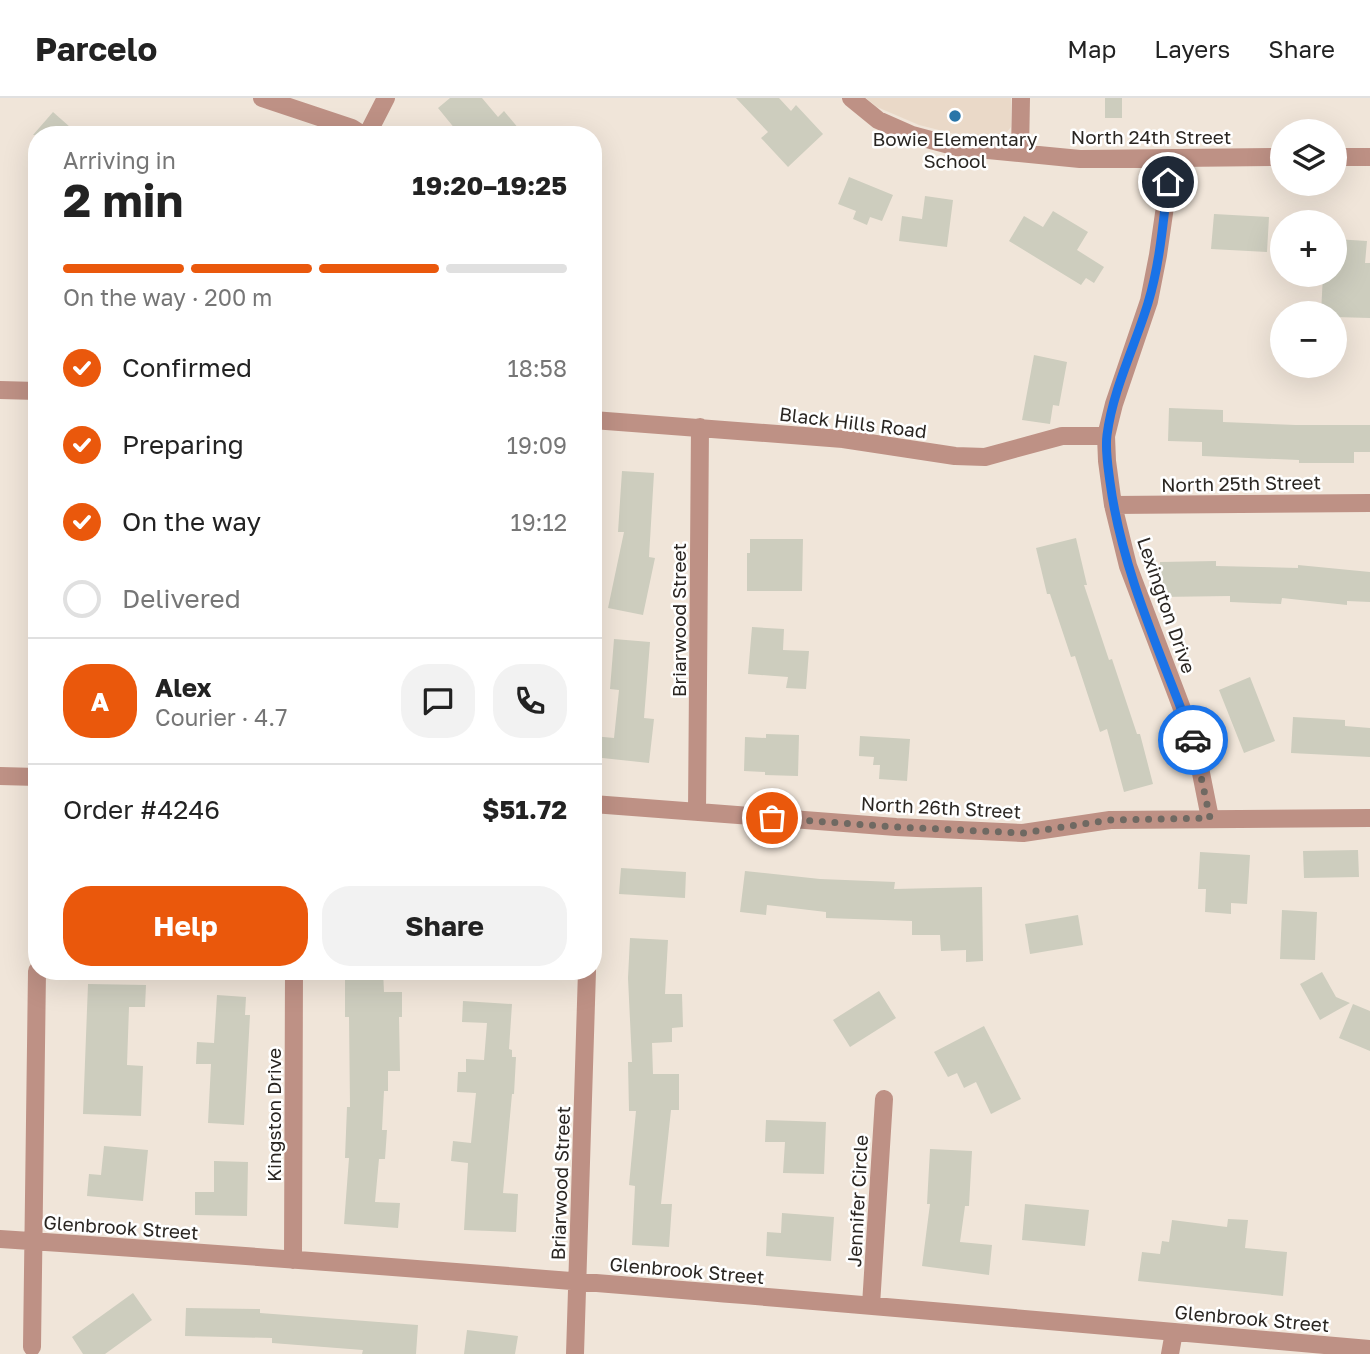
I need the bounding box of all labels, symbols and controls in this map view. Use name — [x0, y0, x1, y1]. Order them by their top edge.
text: Parcelo — [35, 29, 157, 68]
text: Map — [1067, 34, 1116, 63]
text: Layers — [1154, 34, 1230, 63]
text: Share — [1268, 34, 1335, 63]
marker: Bowie Elementary School — [947, 108, 963, 124]
map controls — [1270, 119, 1347, 378]
button: layers — [1270, 119, 1347, 196]
street label: North 24th Street — [1071, 125, 1231, 148]
place label: Bowie Elementary School — [873, 127, 1038, 172]
text: Arriving in — [63, 146, 176, 174]
pin — [1138, 152, 1198, 212]
icon: home — [1149, 163, 1187, 201]
text: 19:20–19:25 — [412, 170, 567, 201]
text: 2 min — [63, 172, 183, 227]
button: + — [1270, 210, 1347, 287]
text: On the way · 200 m — [63, 283, 272, 311]
button: − — [1270, 301, 1347, 378]
icon: check — [63, 349, 101, 387]
text: Confirmed — [122, 352, 252, 383]
text: 18:58 — [508, 354, 567, 382]
street label: Black Hills Road — [778, 402, 928, 442]
icon: check — [63, 426, 101, 464]
text: Preparing — [122, 429, 244, 460]
text: 19:09 — [507, 431, 567, 459]
street label: North 25th Street — [1161, 470, 1321, 496]
icon: check — [63, 503, 101, 541]
text: On the way — [122, 506, 261, 537]
text: 19:12 — [511, 508, 567, 536]
street label: Lexington Drive — [1133, 534, 1201, 676]
street label: Briarwood Street — [667, 543, 690, 697]
text: Delivered — [122, 583, 241, 614]
button: chat — [401, 664, 475, 738]
button: phone — [493, 664, 567, 738]
text: Alex — [155, 672, 212, 703]
text: A — [91, 686, 109, 717]
text: Courier · 4.7 — [155, 703, 287, 731]
courier — [1158, 705, 1228, 775]
icon: car — [1174, 721, 1212, 759]
pin — [742, 788, 802, 848]
street label: North 26th Street — [860, 791, 1022, 823]
text: Order #4246 — [63, 794, 220, 825]
text: $51.72 — [482, 794, 567, 825]
icon: bag — [753, 799, 791, 837]
button: Help — [63, 886, 308, 966]
button: Share — [322, 886, 567, 966]
street label: Kingston Drive — [262, 1048, 285, 1182]
street label: Briarwood Street — [546, 1105, 574, 1261]
street label: Jennifer Circle — [842, 1134, 872, 1268]
street label: Glenbrook Street — [43, 1210, 199, 1244]
street label: Glenbrook Street — [609, 1252, 765, 1288]
street label: Glenbrook Street — [1174, 1300, 1330, 1336]

